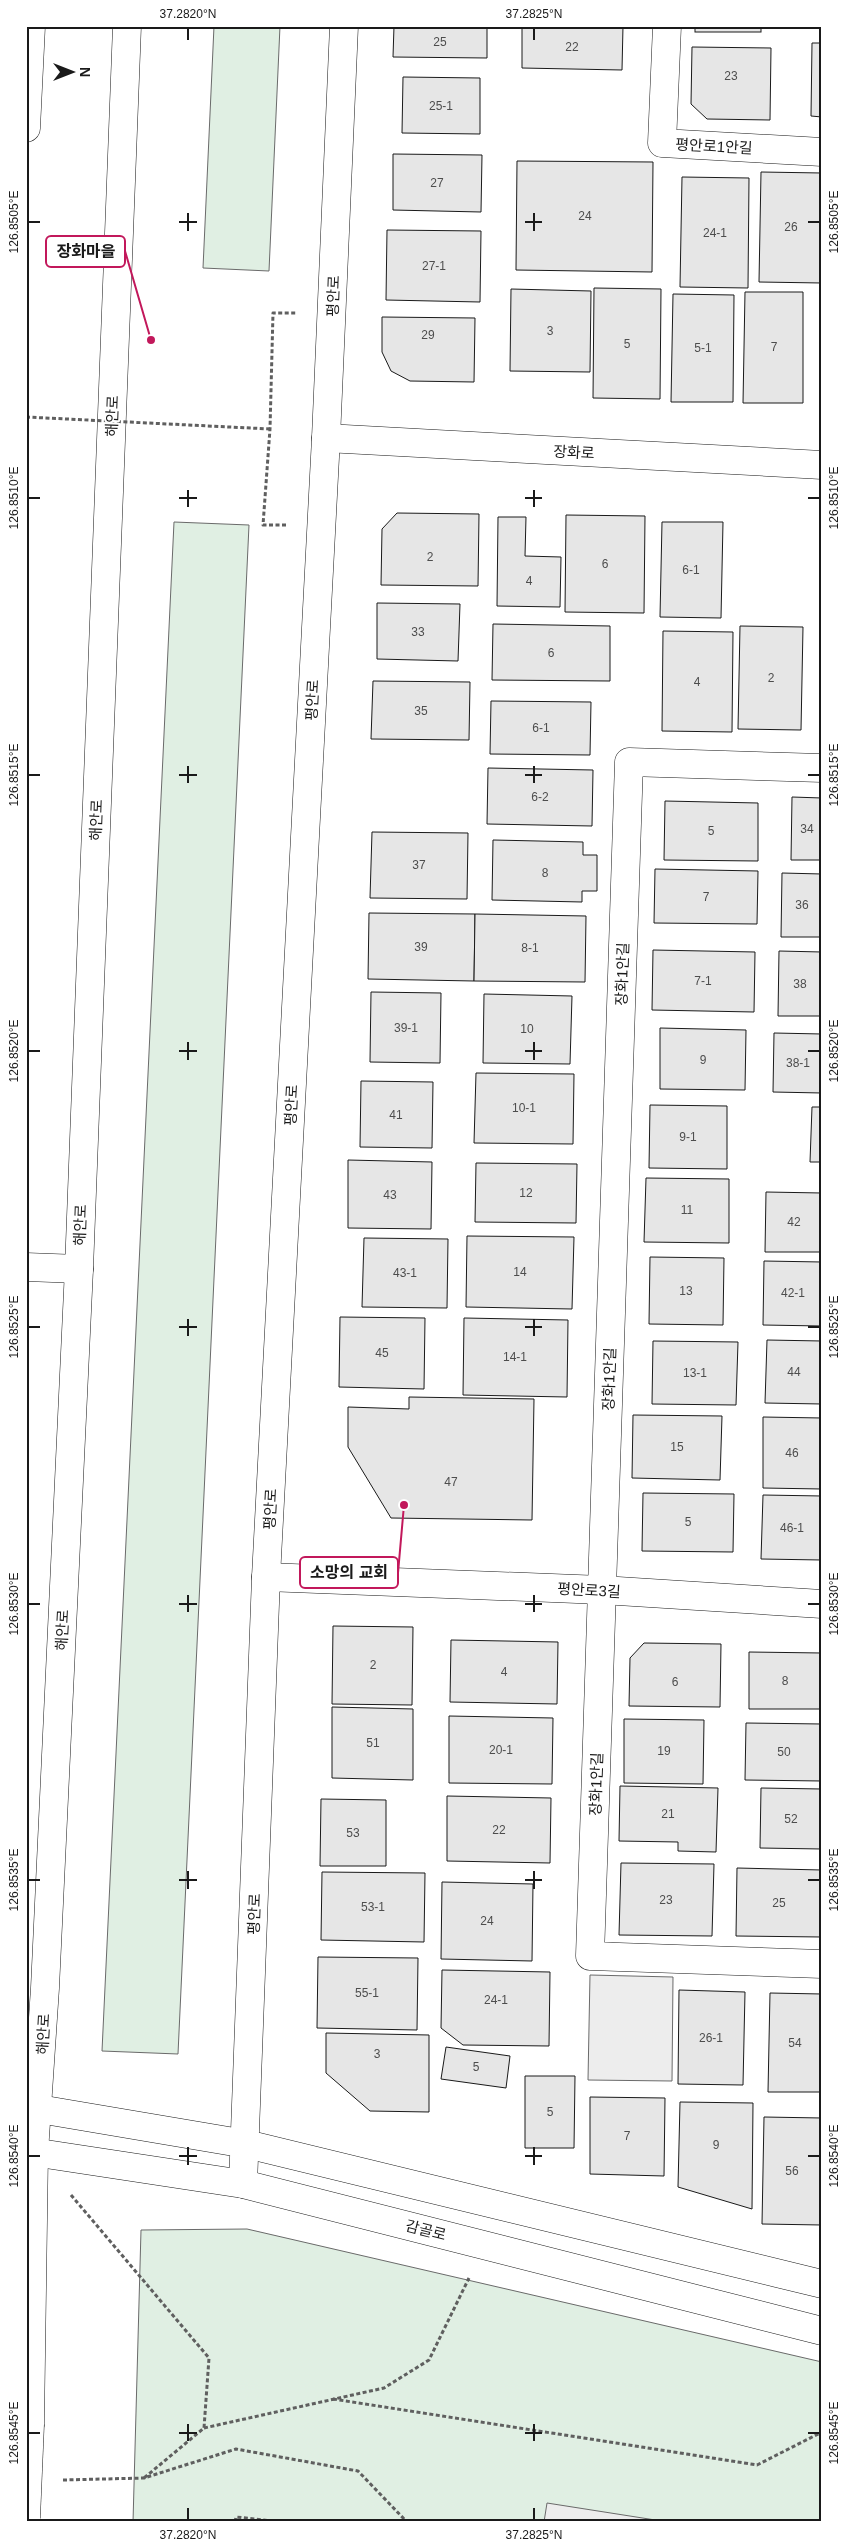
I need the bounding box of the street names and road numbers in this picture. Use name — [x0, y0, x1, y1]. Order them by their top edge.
street label: 평안로1안길 — [675, 135, 753, 157]
street label: 평안로 — [324, 275, 342, 317]
street label: 해안로 — [103, 395, 121, 437]
street label: 장화로 — [553, 442, 595, 462]
street label: 평안로 — [302, 679, 322, 721]
street label: 해안로 — [87, 799, 105, 841]
street label: 장화1안길 — [612, 942, 632, 1006]
street label: 평안로 — [281, 1084, 301, 1126]
street label: 해안로 — [71, 1204, 89, 1246]
street label: 장화1안길 — [599, 1347, 619, 1411]
street label: 평안로 — [260, 1488, 280, 1530]
street label: 평안로3길 — [557, 1580, 621, 1600]
street label: 해안로 — [52, 1609, 72, 1651]
street label: 장화1안길 — [586, 1752, 606, 1816]
street label: 평안로 — [245, 1893, 263, 1935]
street label: 해안로 — [33, 2013, 53, 2055]
street label: 감골로 — [404, 2217, 448, 2243]

